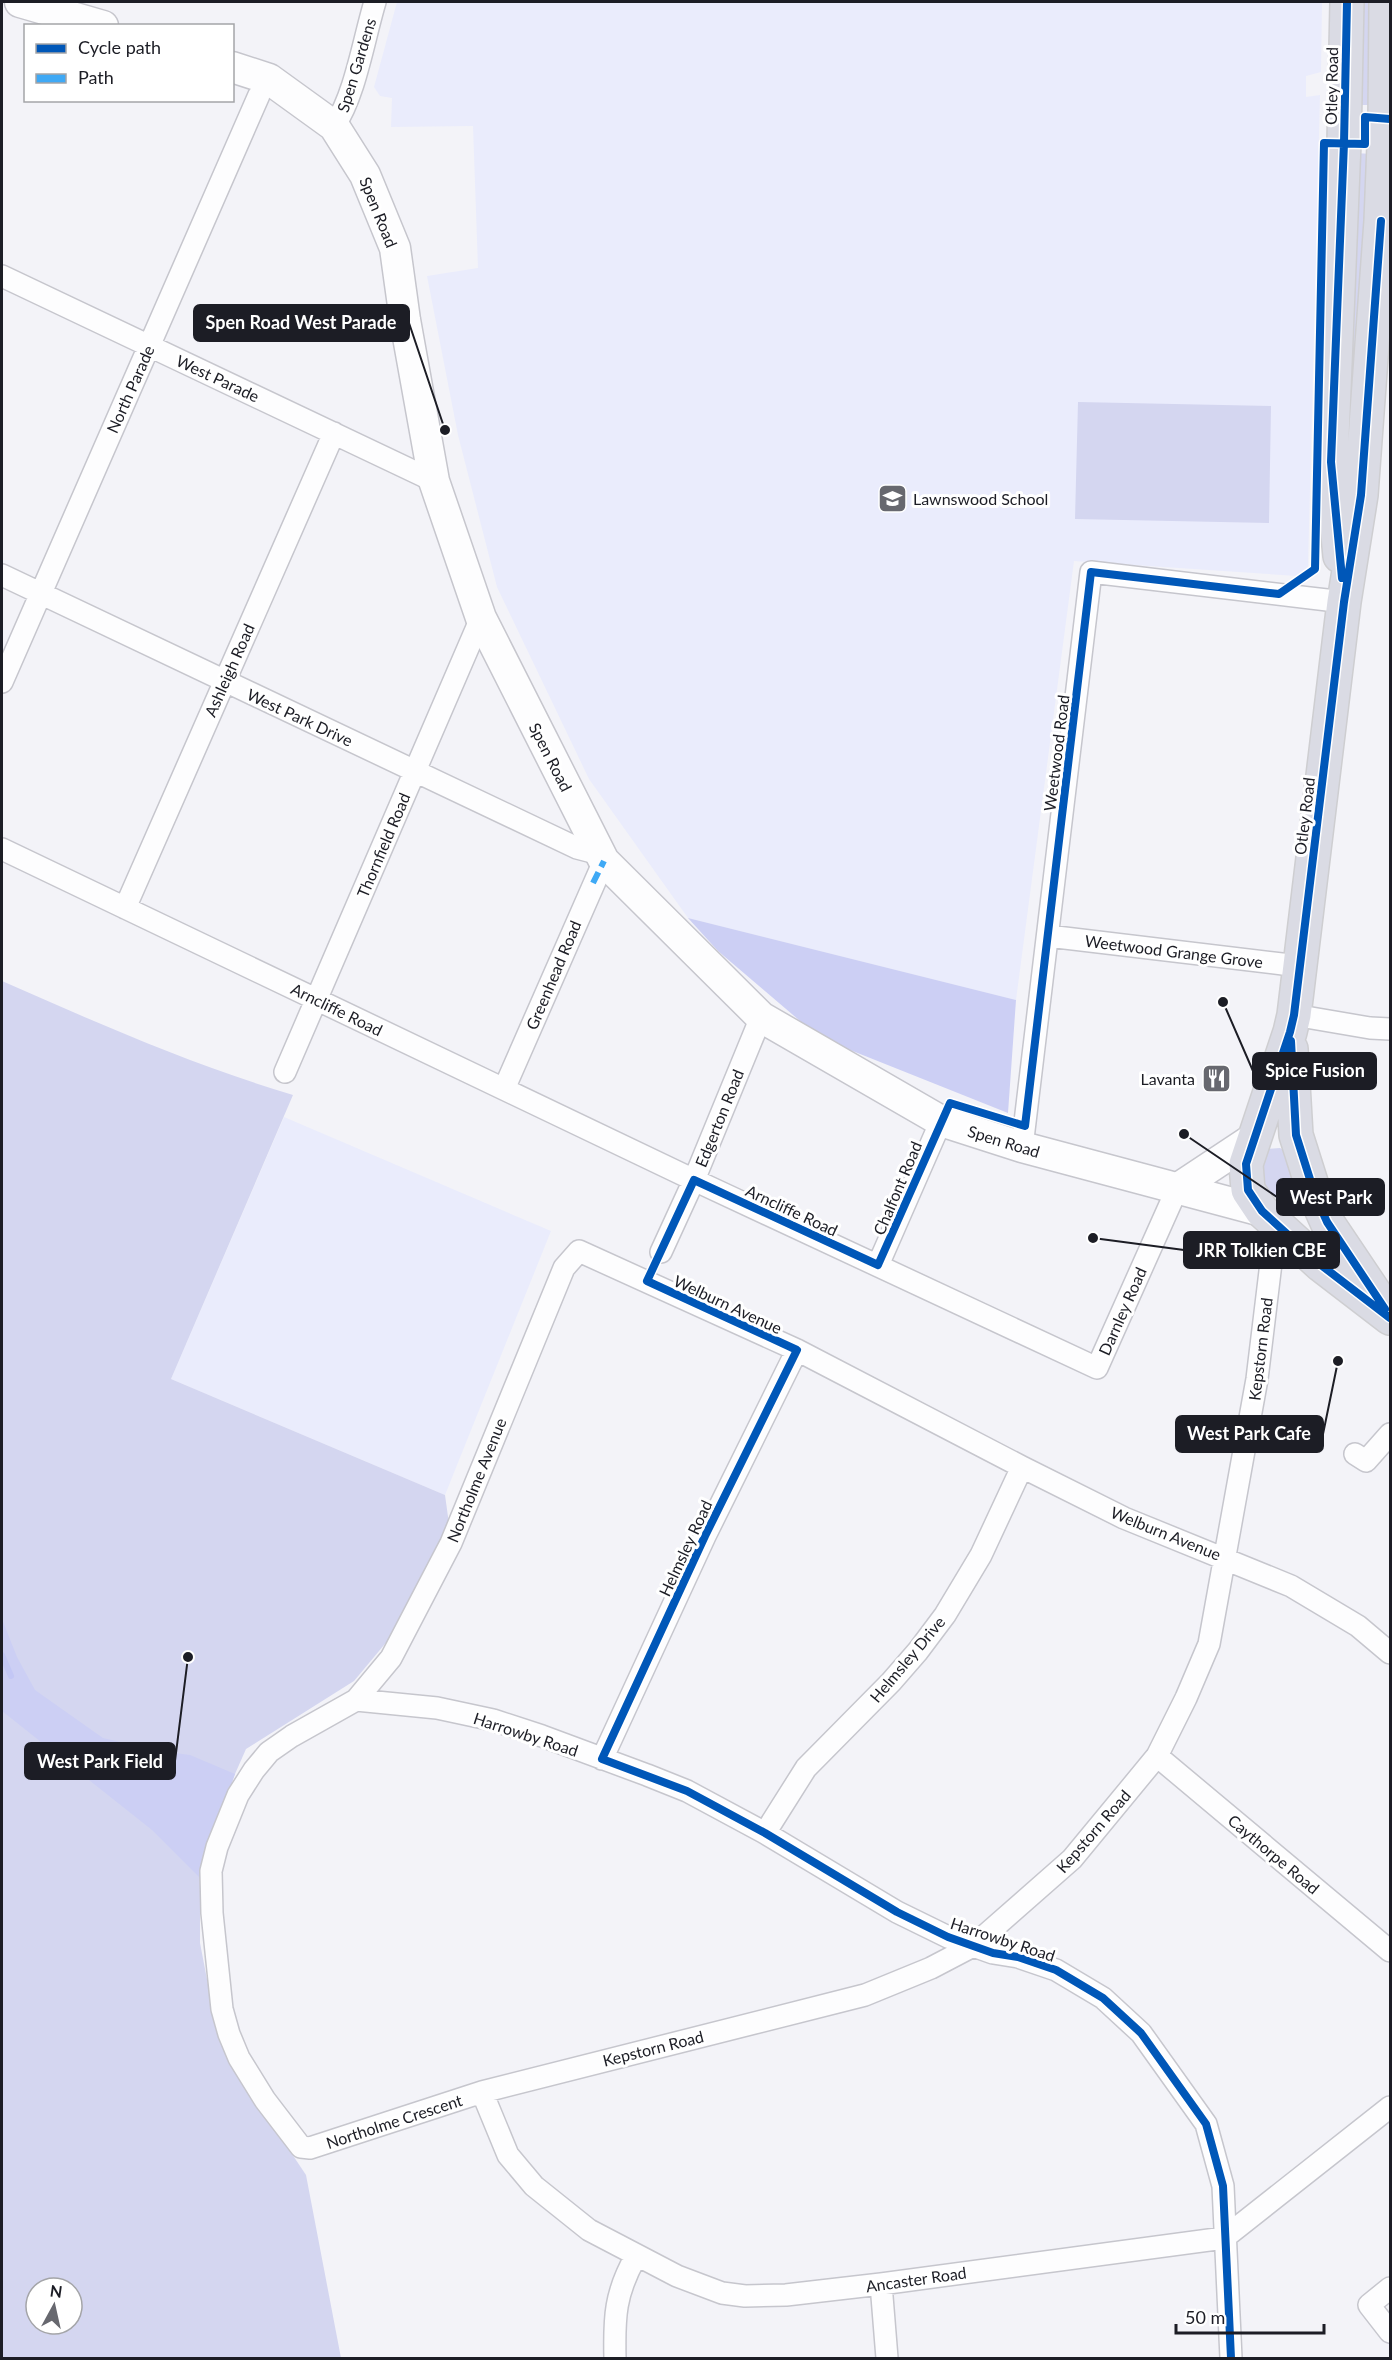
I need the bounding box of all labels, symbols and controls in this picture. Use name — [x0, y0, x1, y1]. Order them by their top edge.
street label: Spen Gardens — [333, 16, 379, 114]
legend — [24, 24, 234, 102]
text: Cycle path — [78, 36, 161, 58]
street label: Otley Road — [1321, 47, 1341, 125]
text: Path — [78, 66, 114, 88]
street label: Spen Road — [356, 174, 402, 250]
callout: Spen Road West Parade — [194, 305, 409, 341]
text: Spen Road West Parade — [206, 311, 397, 333]
street label: North Parade — [102, 342, 158, 436]
street label: West Parade — [174, 351, 262, 405]
school or university icon: Lawnswood School — [876, 482, 908, 514]
place label: Lawnswood School — [913, 489, 1048, 508]
street label: Ashleigh Road — [200, 621, 258, 719]
street label: West Park Drive — [244, 684, 356, 750]
street label: Weetwood Road — [1039, 694, 1073, 812]
street label: Spen Road — [526, 720, 576, 794]
street label: Otley Road — [1290, 776, 1318, 856]
street label: Thornfield Road — [352, 790, 414, 900]
street label: Greenhead Road — [521, 918, 585, 1032]
street label: Weetwood Grange Grove — [1084, 931, 1264, 971]
street label: Arncliffe Road — [288, 979, 386, 1039]
callout: Spice Fusion — [1253, 1053, 1376, 1089]
text: Spice Fusion — [1265, 1059, 1365, 1081]
restaurant icon: Lavanta — [1200, 1062, 1232, 1094]
street label: Edgerton Road — [691, 1066, 747, 1170]
place label: Lavanta — [1140, 1069, 1195, 1088]
street label: Spen Road — [966, 1121, 1042, 1161]
street label: Chalfont Road — [869, 1138, 925, 1238]
callout: West Park — [1277, 1179, 1384, 1215]
street label: Arncliffe Road — [743, 1180, 841, 1240]
text: West Park — [1290, 1186, 1373, 1208]
callout: JRR Tolkien CBE — [1184, 1232, 1339, 1268]
text: JRR Tolkien CBE — [1196, 1239, 1326, 1261]
street label: Darnley Road — [1094, 1264, 1150, 1358]
street label: Welburn Avenue — [671, 1271, 785, 1337]
street label: Kepstorn Road — [1244, 1297, 1276, 1401]
street label: Northolme Avenue — [442, 1415, 510, 1545]
callout: West Park Cafe — [1176, 1416, 1323, 1452]
text: West Park Cafe — [1187, 1422, 1311, 1444]
street label: Helmsley Road — [654, 1497, 716, 1599]
street label: Welburn Avenue — [1108, 1502, 1224, 1564]
street label: Helmsley Drive — [866, 1612, 948, 1706]
street label: Harrowby Road — [471, 1708, 581, 1760]
callout: West Park Field — [25, 1743, 175, 1779]
text: West Park Field — [37, 1750, 163, 1772]
street label: Kepstorn Road — [1052, 1786, 1134, 1876]
street label: Caythorpe Road — [1225, 1810, 1323, 1898]
street label: Harrowby Road — [948, 1913, 1058, 1965]
street label: Kepstorn Road — [601, 2026, 705, 2070]
street label: Northolme Crescent — [323, 2090, 465, 2152]
street label: Ancaster Road — [864, 2263, 968, 2295]
north arrow — [24, 2276, 84, 2336]
text: N — [49, 2280, 64, 2301]
scale bar — [1176, 2297, 1324, 2335]
text: 50 m — [1185, 2306, 1225, 2328]

